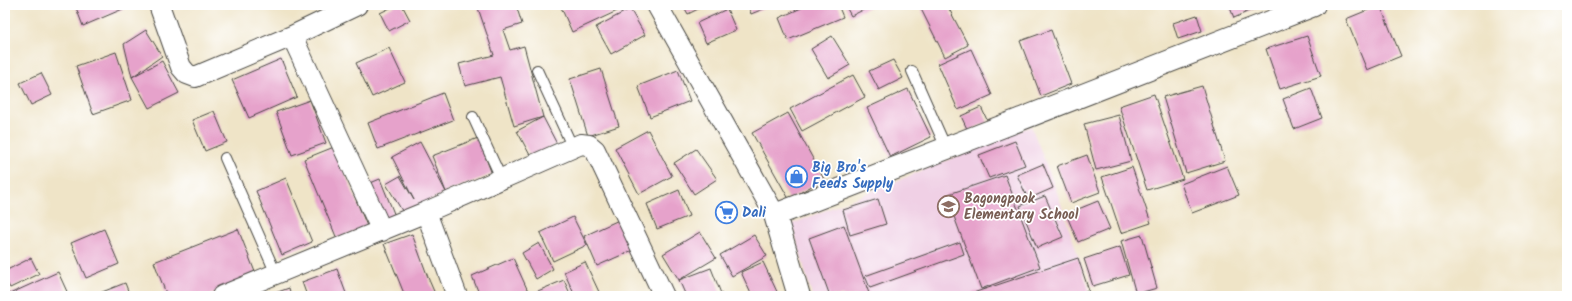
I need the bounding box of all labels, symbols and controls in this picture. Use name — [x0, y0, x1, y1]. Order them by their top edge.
place label: Big Bro's Feeds Supply — [812, 157, 894, 195]
shop icon: Big Bro's Feeds Supply — [783, 163, 809, 189]
place label: Bagongpook Elementary School — [964, 188, 1079, 226]
school or university icon: Bagongpook Elementary School — [936, 194, 962, 220]
supermarket icon: Dali — [714, 200, 740, 226]
place label: Dali — [742, 202, 766, 224]

